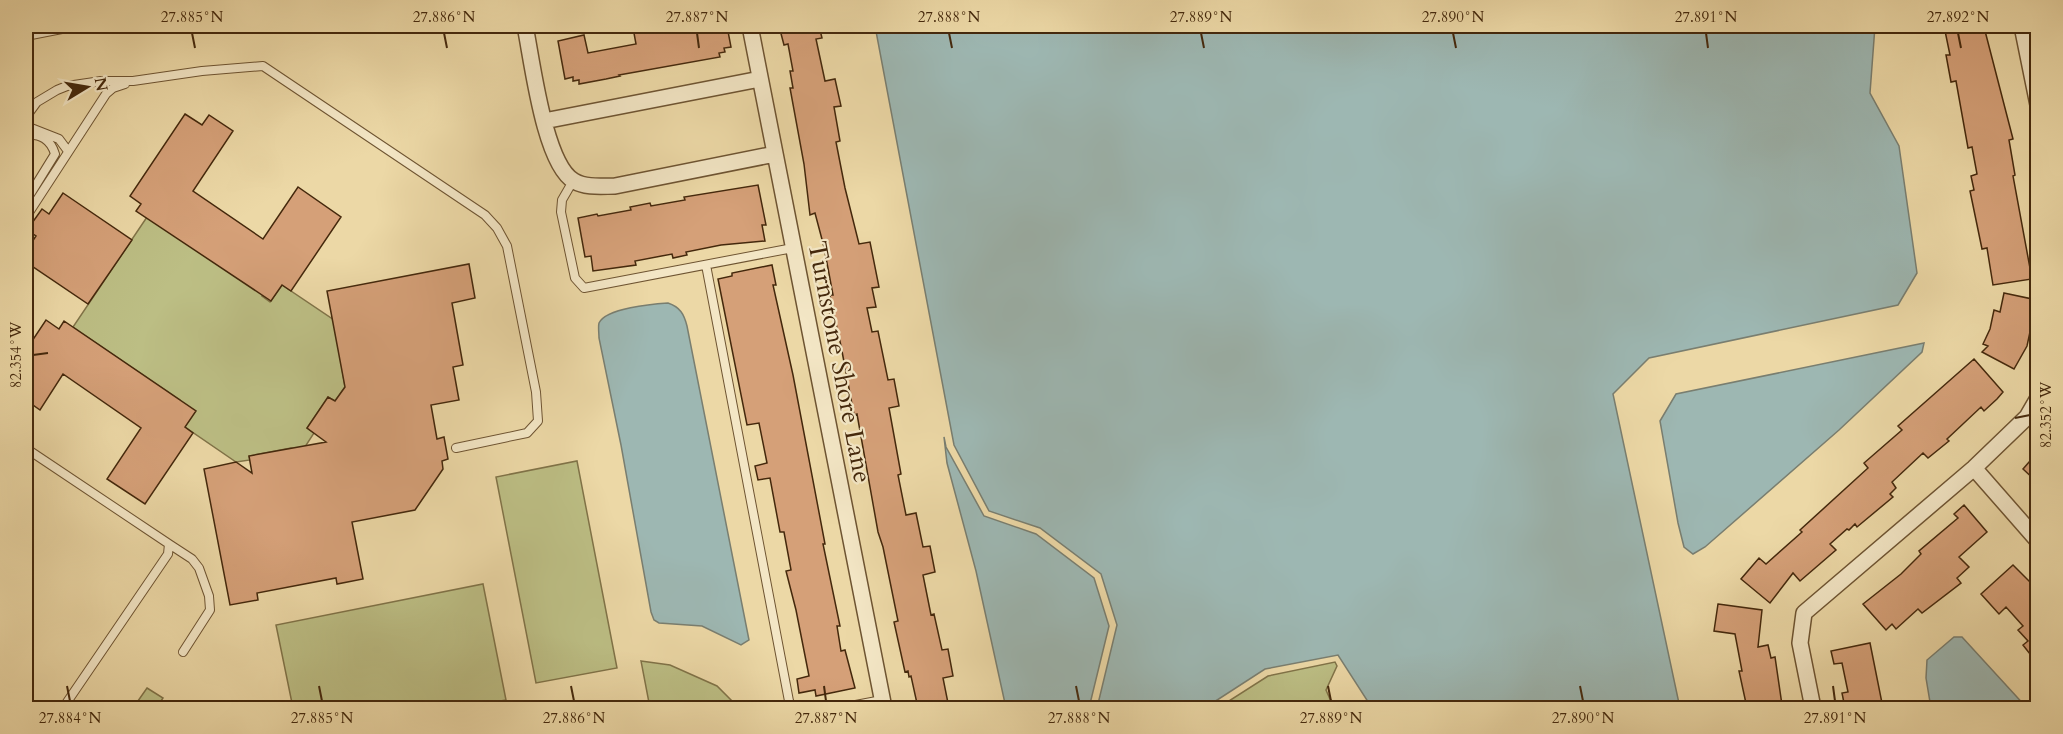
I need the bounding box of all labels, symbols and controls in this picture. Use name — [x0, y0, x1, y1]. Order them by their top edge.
text: 27.885°N — [161, 7, 224, 27]
text: 27.886°N — [413, 7, 476, 27]
text: 27.887°N — [666, 7, 729, 27]
text: 27.888°N — [918, 7, 981, 27]
text: 27.889°N — [1170, 7, 1233, 27]
text: 27.890°N — [1422, 7, 1485, 27]
text: 27.891°N — [1675, 7, 1738, 27]
text: 27.892°N — [1927, 7, 1990, 27]
north arrow — [57, 57, 117, 117]
text: N — [89, 75, 113, 93]
street label: Turnstone Shore Lane — [799, 238, 881, 486]
text: 82.354°W — [6, 321, 26, 388]
text: 82.352°W — [2036, 381, 2056, 448]
text: 27.884°N — [39, 708, 102, 728]
text: 27.885°N — [291, 708, 354, 728]
text: 27.886°N — [543, 708, 606, 728]
text: 27.887°N — [795, 708, 858, 728]
text: 27.888°N — [1048, 708, 1111, 728]
text: 27.889°N — [1300, 708, 1363, 728]
text: 27.890°N — [1552, 708, 1615, 728]
text: 27.891°N — [1804, 708, 1867, 728]

